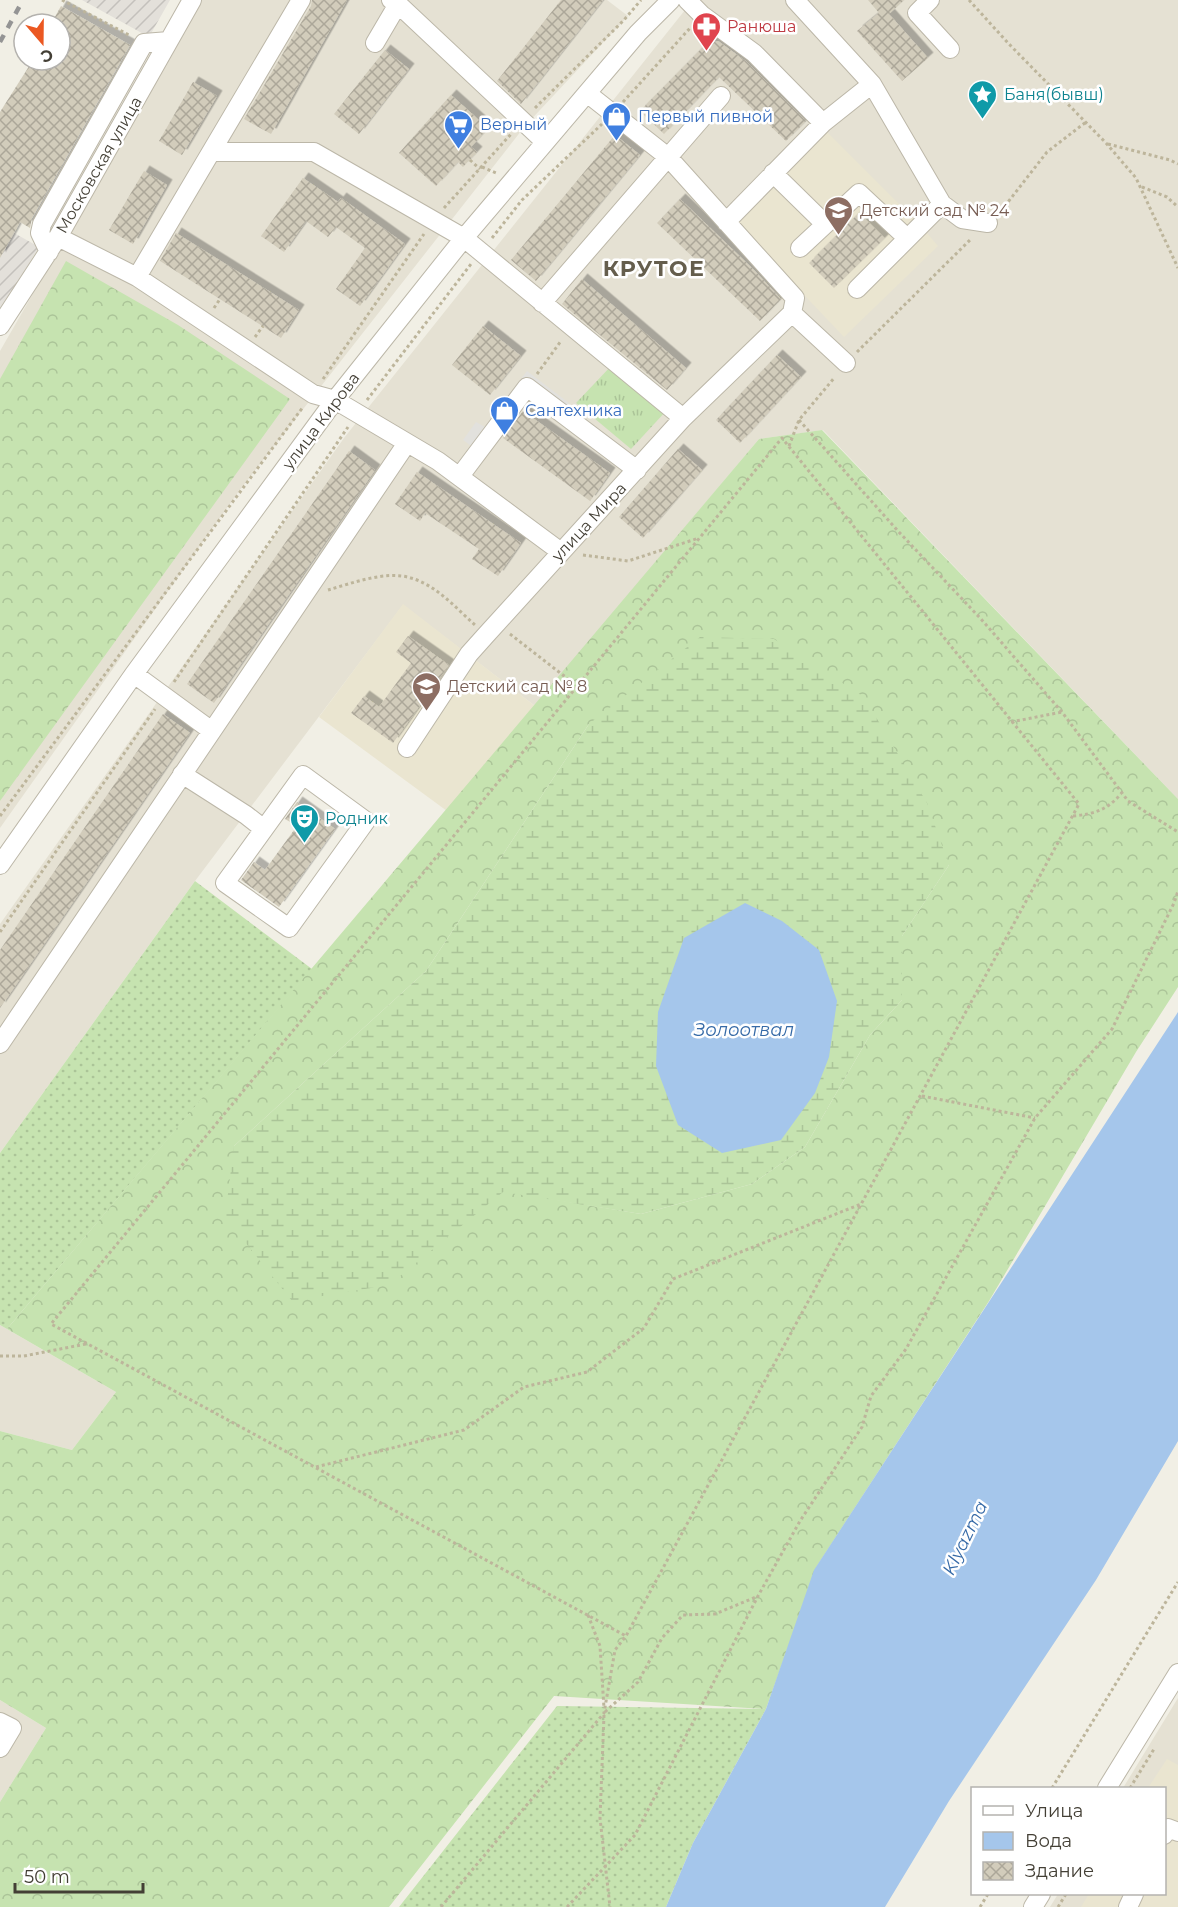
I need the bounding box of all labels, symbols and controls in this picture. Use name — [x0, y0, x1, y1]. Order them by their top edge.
pharmacy icon: Ранюша — [690, 10, 722, 52]
north arrow — [12, 12, 72, 72]
place label: Ранюша — [727, 17, 796, 36]
text: С — [38, 45, 56, 67]
place icon: Баня(бывш) — [967, 78, 999, 120]
place label: Баня(бывш) — [1004, 85, 1104, 104]
street label: Московская улица — [52, 93, 146, 237]
shop icon: Первый пивной — [601, 100, 633, 142]
place label: Первый пивной — [638, 107, 773, 126]
supermarket icon: Верный — [443, 108, 475, 150]
place label: Верный — [480, 115, 547, 134]
school or university icon: Детский сад № 24 — [823, 194, 855, 236]
place label: Детский сад № 24 — [860, 201, 1010, 220]
district label: КРУТОЕ — [603, 255, 705, 282]
street label: улица Кирова — [278, 369, 364, 474]
shop icon: Сантехника — [488, 394, 520, 436]
place label: Сантехника — [525, 401, 622, 420]
street label: улица Мира — [547, 479, 630, 566]
school or university icon: Детский сад № 8 — [410, 670, 442, 712]
place label: Детский сад № 8 — [447, 677, 587, 696]
theatre icon: Родник — [288, 802, 320, 844]
place label: Родник — [325, 809, 388, 828]
water label: Золоотвал — [693, 1019, 794, 1041]
water label: Klyazma — [938, 1497, 992, 1579]
legend — [971, 1787, 1166, 1895]
text: Улица — [1025, 1800, 1083, 1822]
text: Вода — [1025, 1830, 1072, 1852]
scale bar — [15, 1856, 142, 1894]
text: Здание — [1025, 1860, 1094, 1882]
text: 50 m — [24, 1866, 70, 1888]

